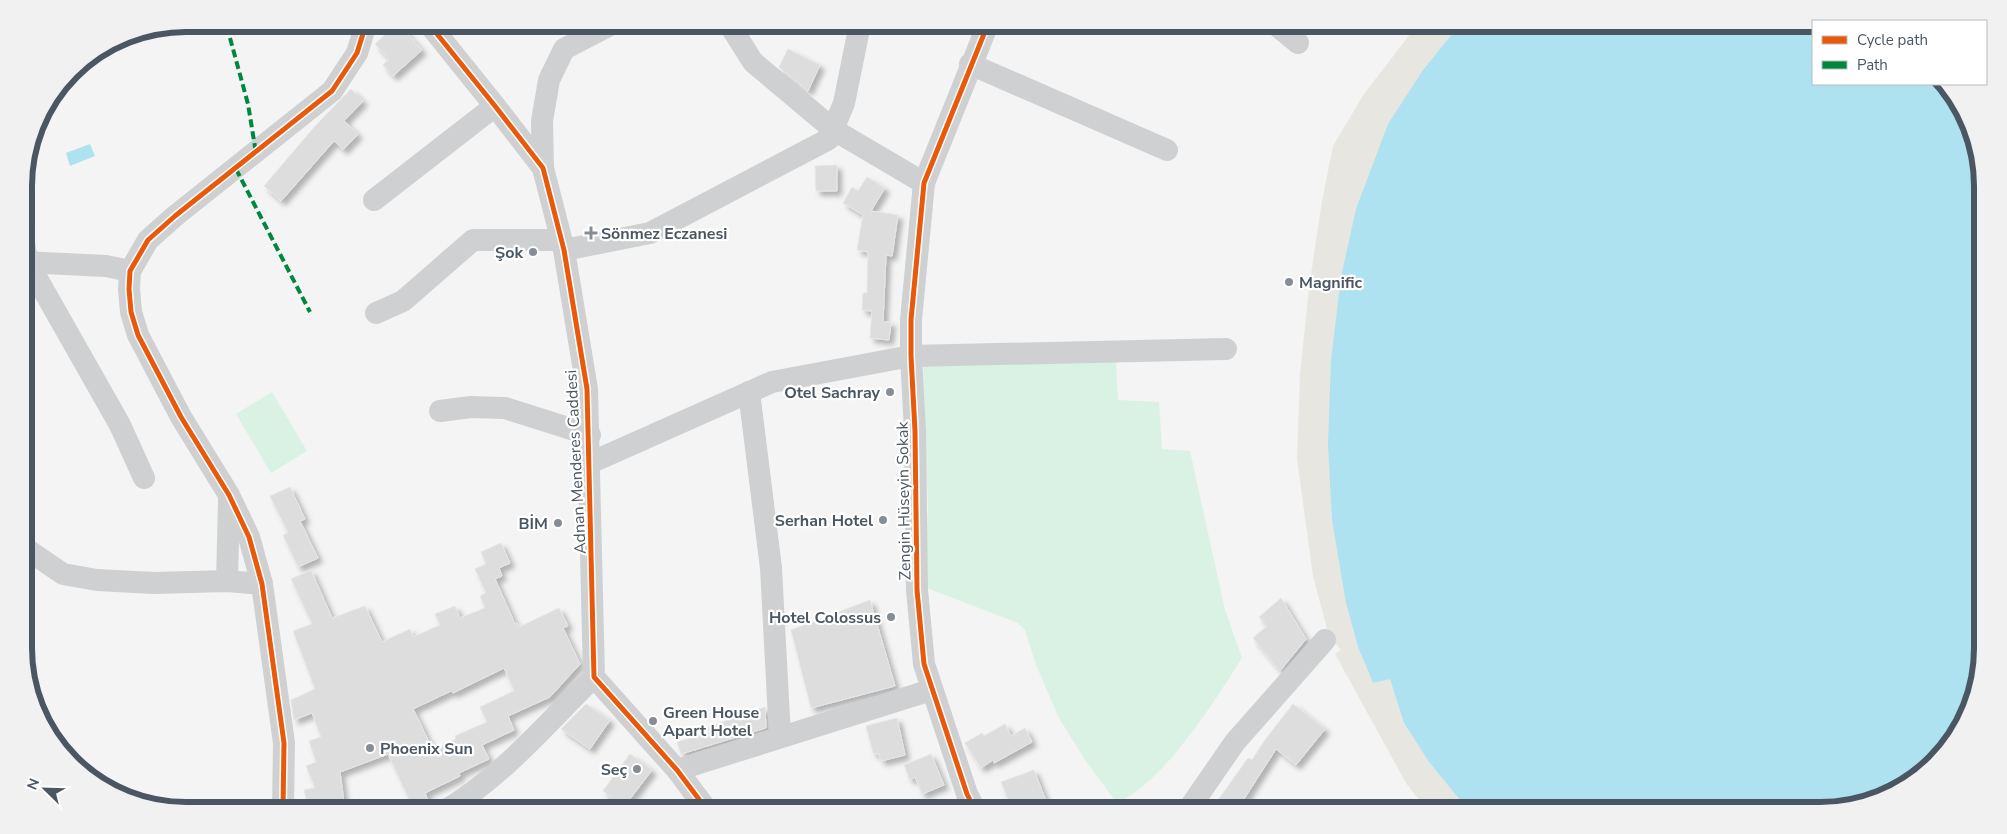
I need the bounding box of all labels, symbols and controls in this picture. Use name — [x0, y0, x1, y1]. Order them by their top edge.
legend — [1812, 20, 1987, 85]
text: Cycle path — [1857, 30, 1928, 50]
text: Path — [1857, 55, 1888, 75]
place label: Sönmez Eczanesi — [601, 223, 727, 245]
marker: Sönmez Eczanesi — [585, 227, 597, 239]
place label: Şok — [495, 242, 523, 264]
marker: Şok — [527, 246, 539, 258]
place label: Magnific — [1299, 272, 1363, 294]
marker: Magnific — [1283, 276, 1295, 288]
street label: Adnan Menderes Caddesi — [560, 369, 592, 555]
place label: Otel Sachray — [784, 382, 881, 404]
marker: Otel Sachray — [884, 386, 896, 398]
street label: Zengin Hüseyin Sokak — [892, 421, 916, 580]
place label: Serhan Hotel — [775, 510, 873, 532]
place label: BİM — [519, 513, 548, 535]
marker: Serhan Hotel — [877, 514, 889, 526]
marker: BİM — [552, 517, 564, 529]
place label: Hotel Colossus — [769, 607, 881, 629]
marker: Hotel Colossus — [885, 611, 897, 623]
place label: Green House Apart Hotel — [663, 702, 760, 742]
marker: Green House Apart Hotel — [647, 715, 659, 727]
place label: Phoenix Sun — [380, 738, 473, 760]
marker: Phoenix Sun — [364, 742, 376, 754]
place label: Seç — [601, 759, 627, 781]
marker: Seç — [631, 763, 643, 775]
north arrow — [20, 764, 70, 814]
text: N — [23, 776, 44, 793]

